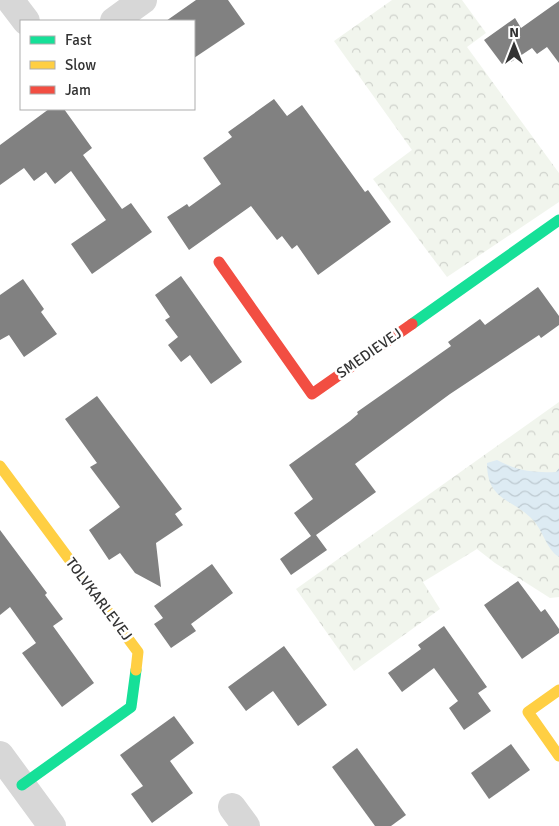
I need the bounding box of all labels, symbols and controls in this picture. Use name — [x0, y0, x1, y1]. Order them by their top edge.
legend — [20, 20, 195, 110]
north arrow — [489, 20, 539, 70]
text: N — [509, 24, 519, 41]
text: Fast — [65, 31, 92, 49]
text: Slow — [65, 56, 96, 74]
text: Jam — [65, 81, 91, 99]
street label: SMEDIEVEJ — [333, 324, 405, 382]
street label: TOLVKARLEVEJ — [62, 554, 136, 644]

